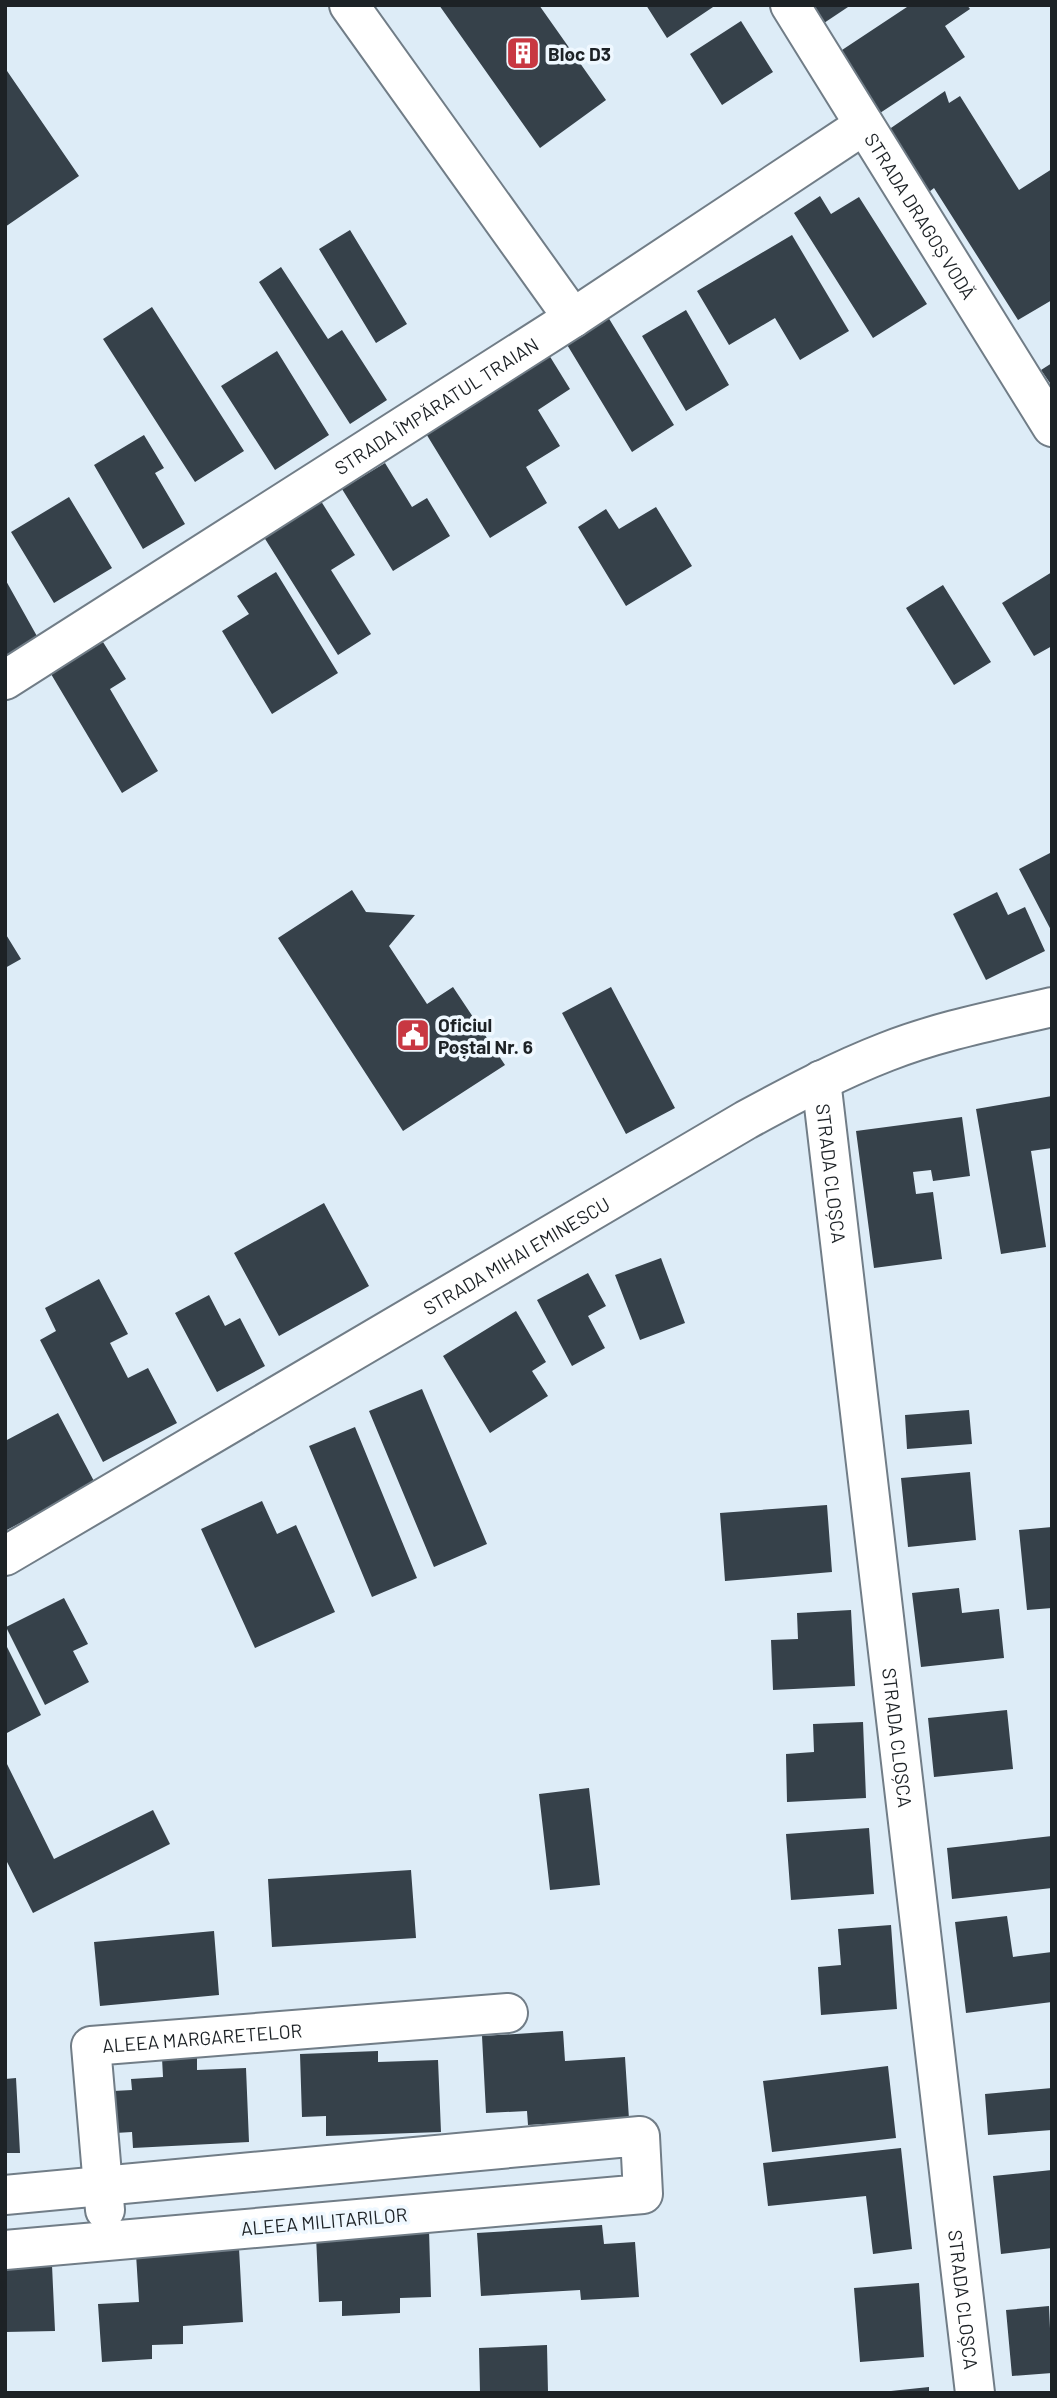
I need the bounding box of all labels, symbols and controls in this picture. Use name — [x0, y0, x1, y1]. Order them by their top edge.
building icon: Bloc D3 — [504, 34, 542, 72]
place label: Bloc D3 — [548, 42, 611, 65]
street label: STRADA DRAGOȘ VODĂ — [861, 128, 981, 303]
street label: STRADA ÎMPĂRATUL TRAIAN — [330, 332, 542, 479]
place label: Oficiul Poștal Nr. 6 — [438, 1013, 533, 1058]
public building icon: Oficiul Poștal Nr. 6 — [394, 1016, 432, 1054]
street label: STRADA CLOȘCA — [812, 1102, 852, 1244]
street label: STRADA MIHAI EMINESCU — [419, 1192, 613, 1319]
street label: STRADA CLOȘCA — [879, 1666, 918, 1809]
street label: ALEEA MARGARETELOR — [101, 2018, 303, 2057]
street label: ALEEA MILITARILOR — [240, 2202, 408, 2240]
street label: STRADA CLOȘCA — [944, 2229, 984, 2371]

